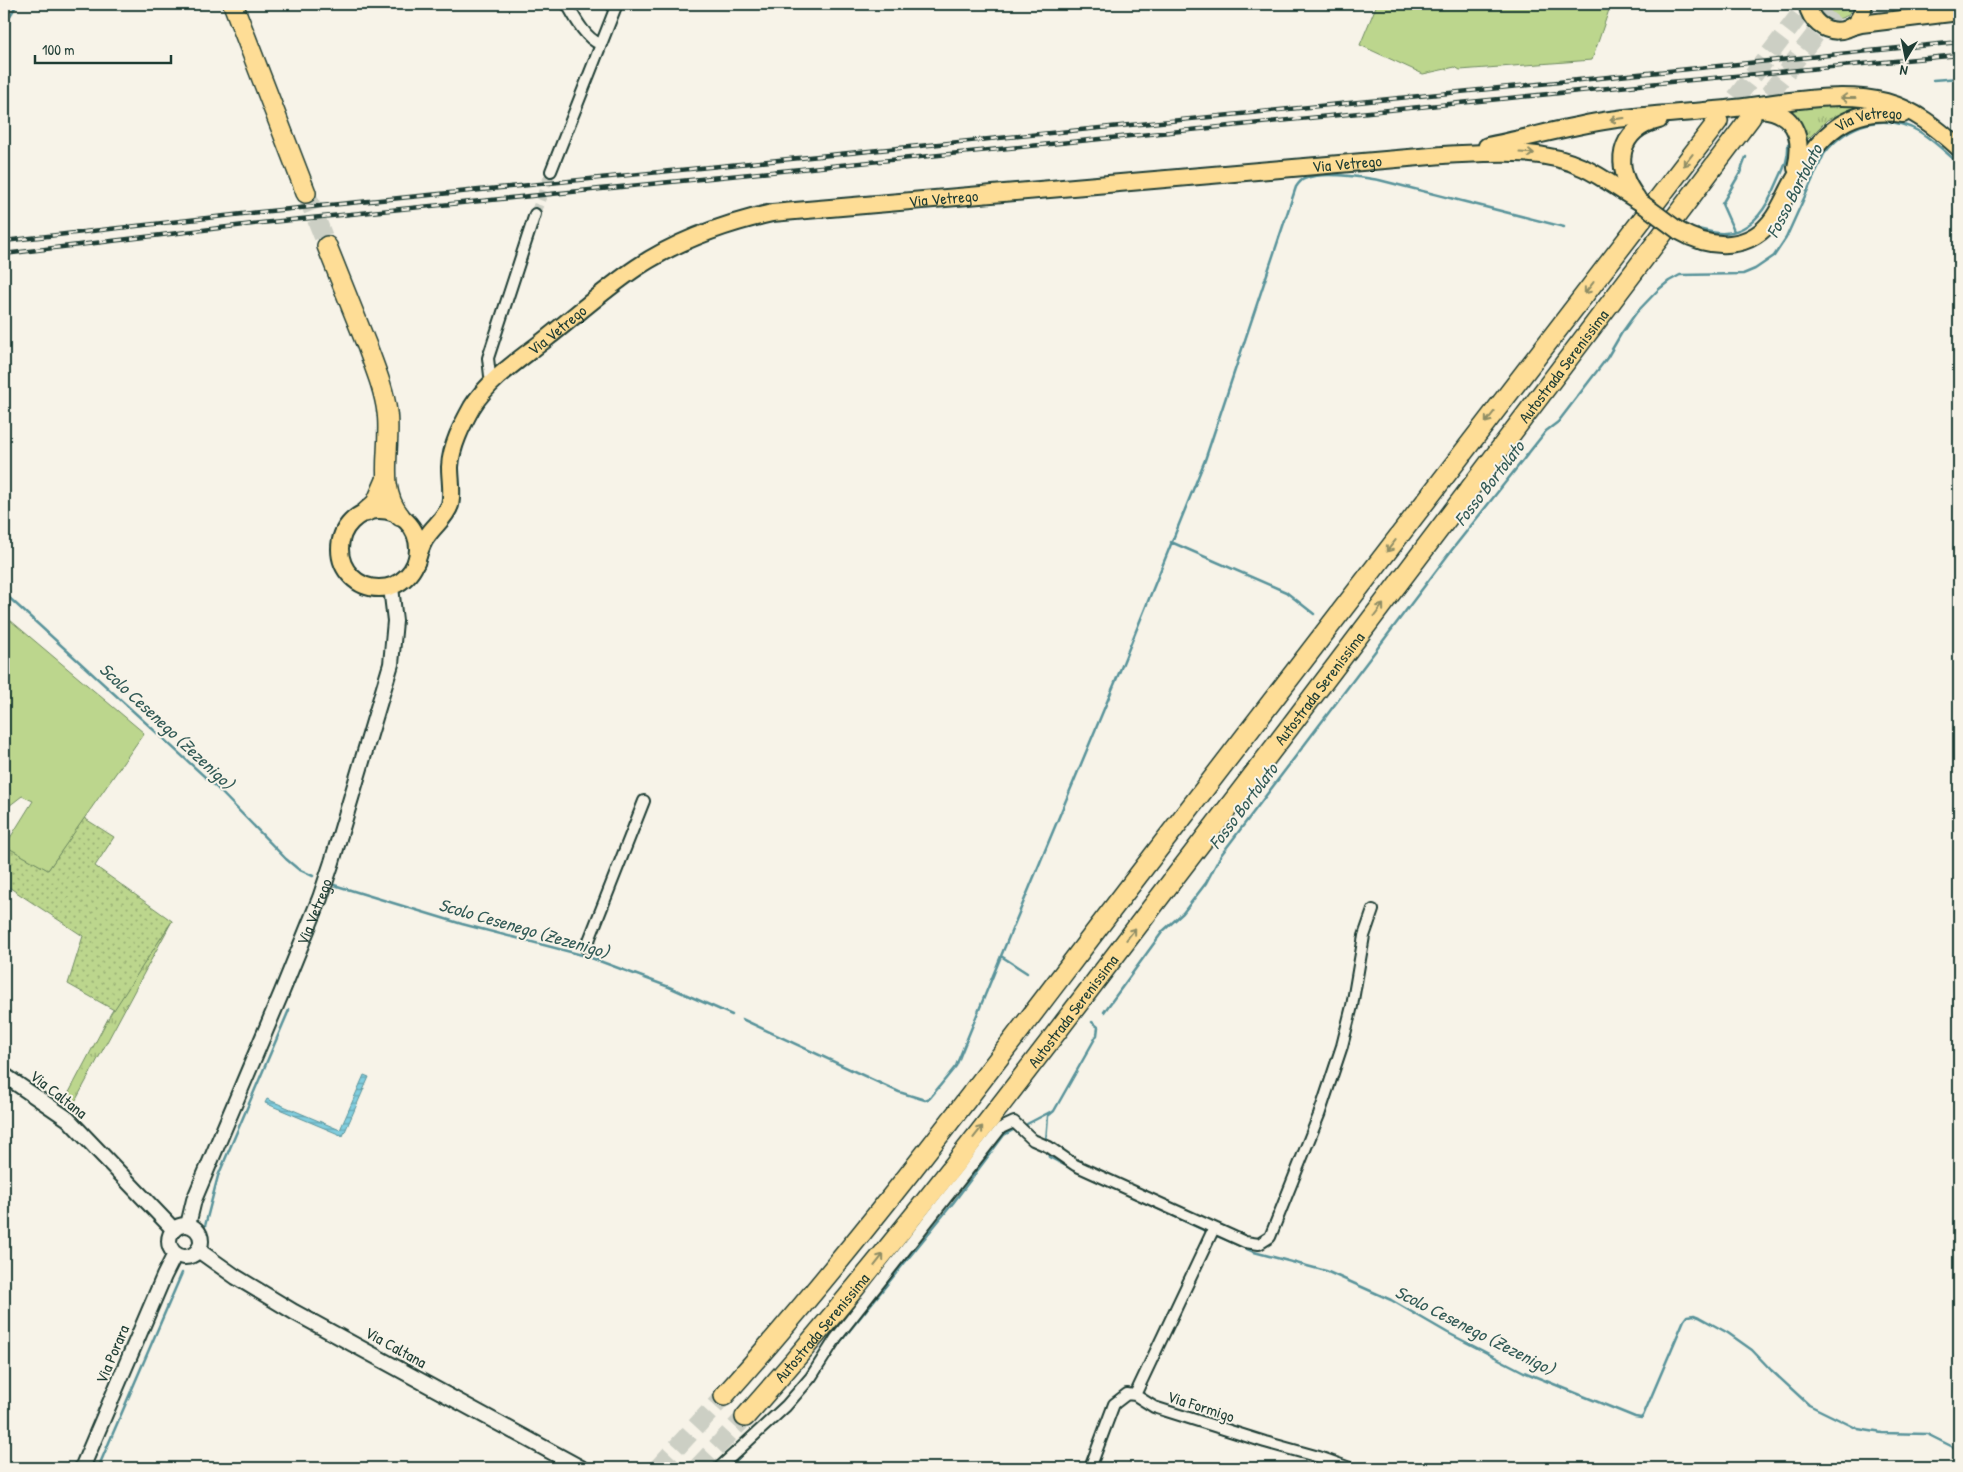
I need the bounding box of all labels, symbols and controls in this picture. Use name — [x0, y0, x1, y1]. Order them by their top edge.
scale bar — [35, 32, 171, 64]
north arrow — [1880, 32, 1930, 82]
text: 100 m — [42, 39, 75, 60]
text: N — [1898, 61, 1909, 81]
one-way arrow — [1840, 93, 1856, 103]
street label: Via Vetrego — [1830, 101, 1904, 137]
one-way arrow — [1609, 114, 1625, 124]
water label: Fosso Bortolato — [1760, 139, 1829, 242]
street label: Via Vetrego — [1311, 149, 1383, 177]
one-way arrow — [1519, 149, 1535, 158]
one-way arrow — [1683, 153, 1694, 166]
street label: Via Vetrego — [908, 184, 980, 212]
one-way arrow — [1584, 281, 1595, 294]
street label: Via Vetrego — [523, 299, 591, 360]
street label: Autostrada Serenissima — [1513, 305, 1613, 427]
one-way arrow — [1485, 410, 1495, 424]
water label: Fosso Bortolato — [1448, 434, 1531, 531]
one-way arrow — [1386, 539, 1396, 553]
one-way arrow — [1374, 604, 1385, 617]
street label: Autostrada Serenissima — [1269, 627, 1369, 749]
water label: Scolo Cesenego (Zezenigo) — [94, 657, 241, 796]
water label: Fosso Bortolato — [1203, 757, 1285, 854]
street label: Via Vetrego — [291, 875, 337, 948]
water label: Scolo Cesenego (Zezenigo) — [436, 892, 613, 965]
one-way arrow — [1126, 928, 1137, 941]
street label: Autostrada Serenissima — [1023, 950, 1123, 1072]
street label: Via Caltana — [26, 1065, 92, 1123]
one-way arrow — [973, 1125, 984, 1138]
one-way arrow — [873, 1254, 884, 1267]
street label: Autostrada Serenissima — [769, 1268, 874, 1387]
water label: Scolo Cesenego (Zezenigo) — [1391, 1279, 1560, 1382]
street label: Via Porara — [90, 1321, 134, 1387]
street label: Via Caltana — [361, 1321, 431, 1373]
street label: Via Formigo — [1165, 1385, 1238, 1427]

